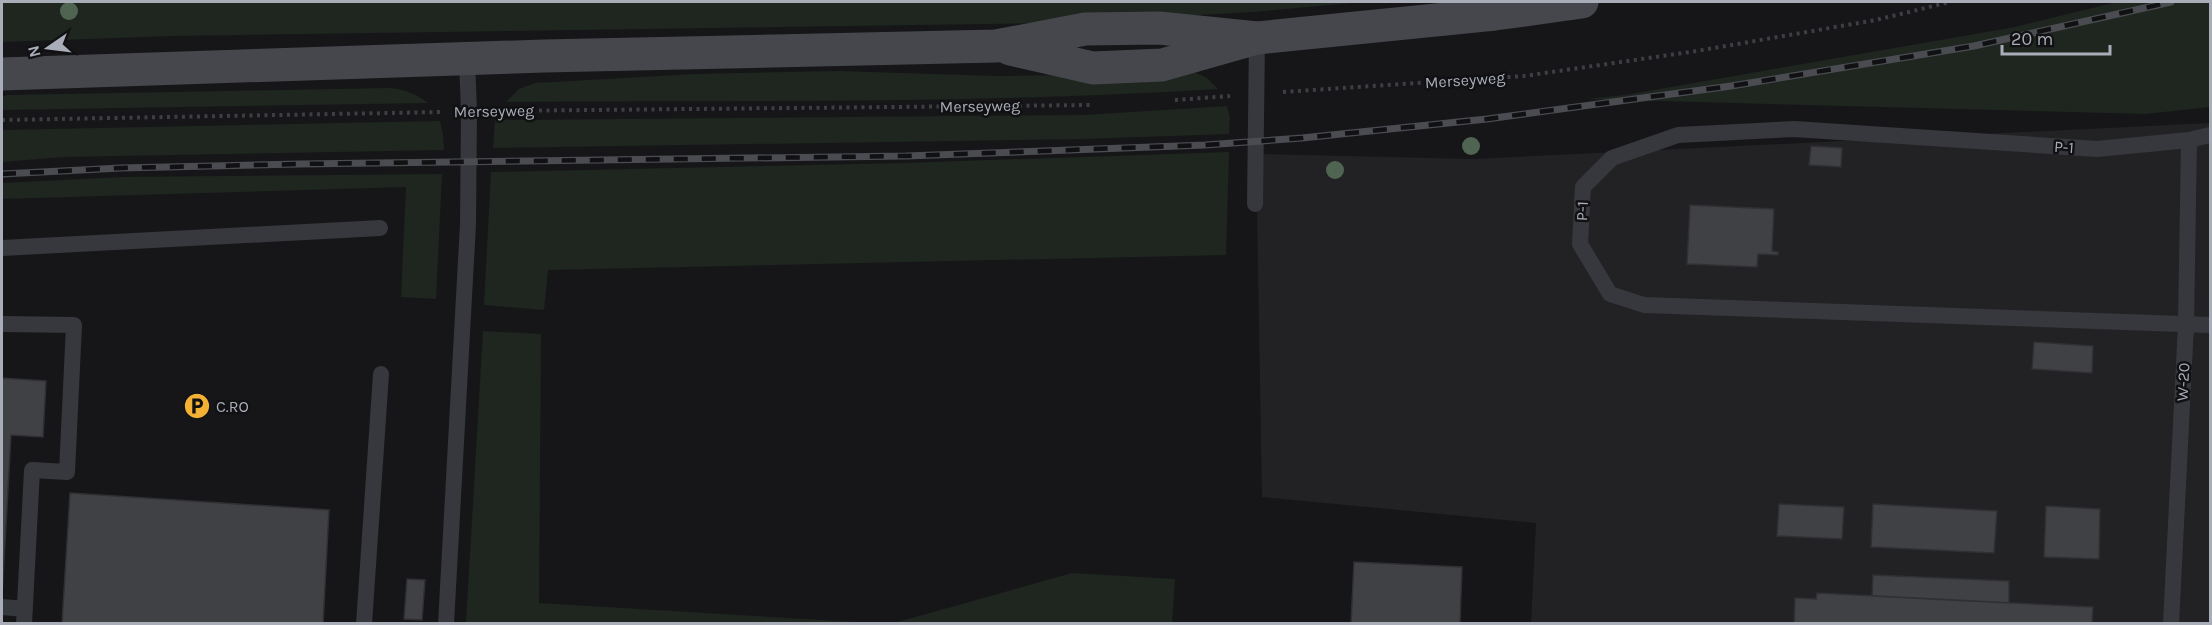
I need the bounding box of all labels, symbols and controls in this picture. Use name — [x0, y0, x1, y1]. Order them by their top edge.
north arrow — [18, 18, 78, 78]
scale bar — [2002, 18, 2110, 56]
text: 20 m — [2011, 28, 2053, 50]
text: N — [23, 44, 45, 59]
street label: Merseyweg — [1424, 68, 1506, 92]
street label: Merseyweg — [940, 96, 1020, 116]
street label: Merseyweg — [454, 101, 534, 121]
street label: P-1 — [2054, 137, 2074, 157]
street label: P-1 — [1572, 201, 1592, 221]
street label: W-20 — [2173, 362, 2193, 402]
parking icon: C.RO — [182, 391, 212, 421]
place label: C.RO — [216, 397, 249, 416]

